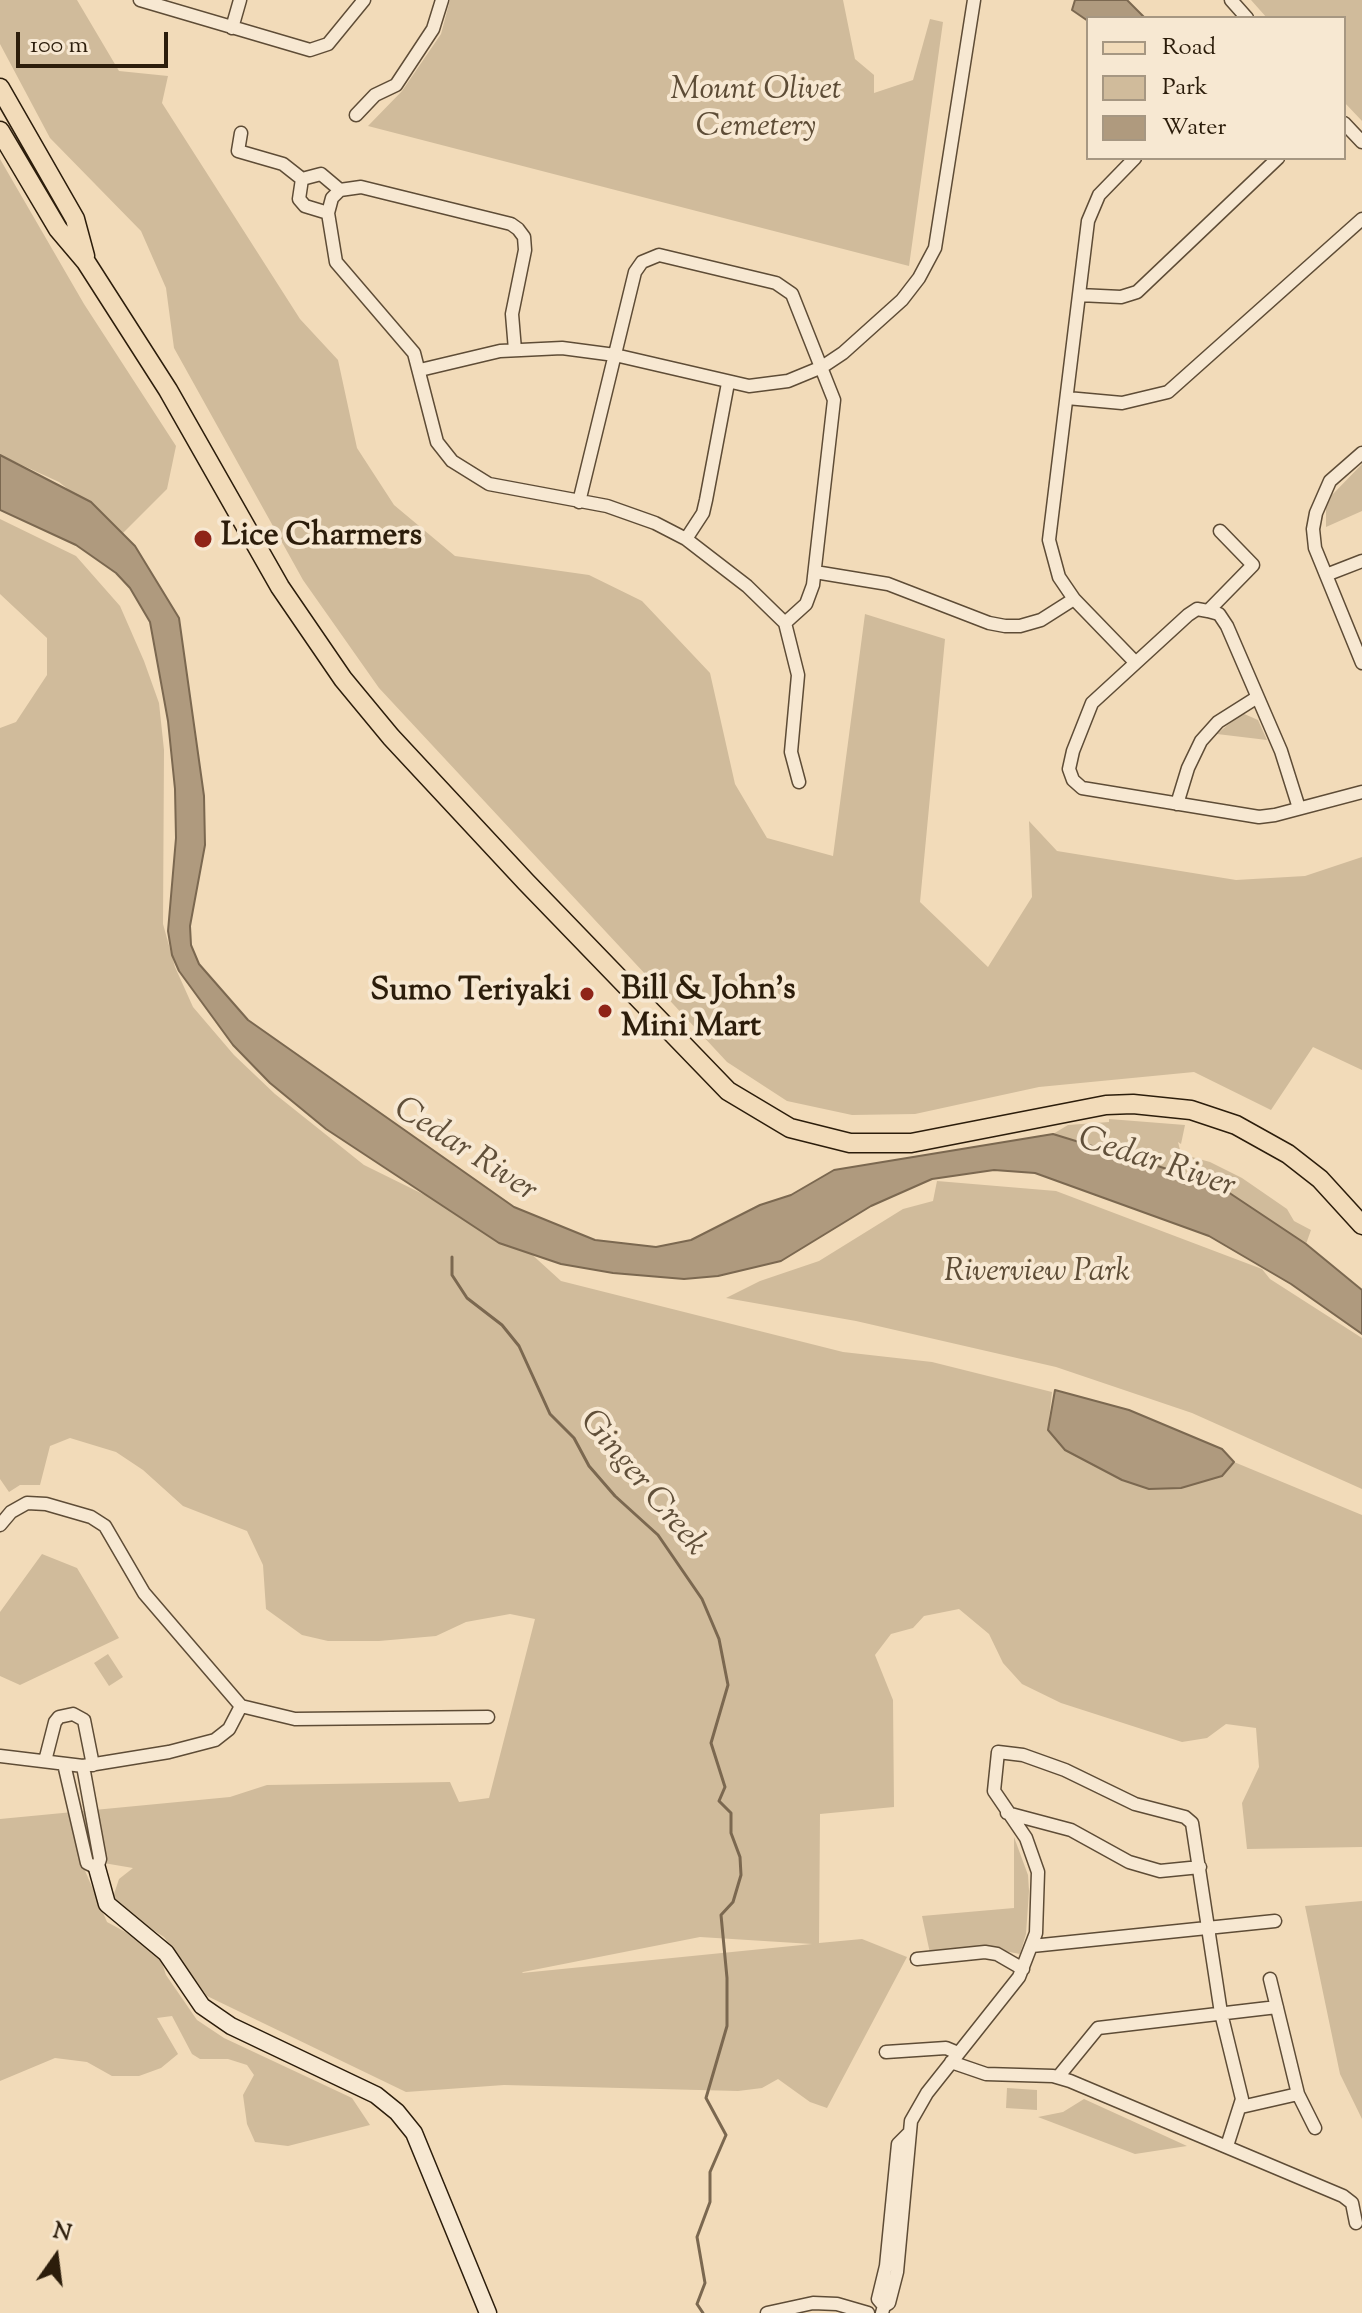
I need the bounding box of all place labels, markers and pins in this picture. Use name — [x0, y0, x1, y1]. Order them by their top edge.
place label: Lice Charmers — [221, 520, 422, 558]
marker: Lice Charmers — [192, 528, 214, 550]
place label: Bill & John's Mini Mart — [621, 974, 795, 1049]
place label: Sumo Teriyaki — [370, 975, 571, 1013]
marker: Sumo Teriyaki — [578, 985, 596, 1003]
marker: Bill & John's Mini Mart — [596, 1002, 614, 1020]

